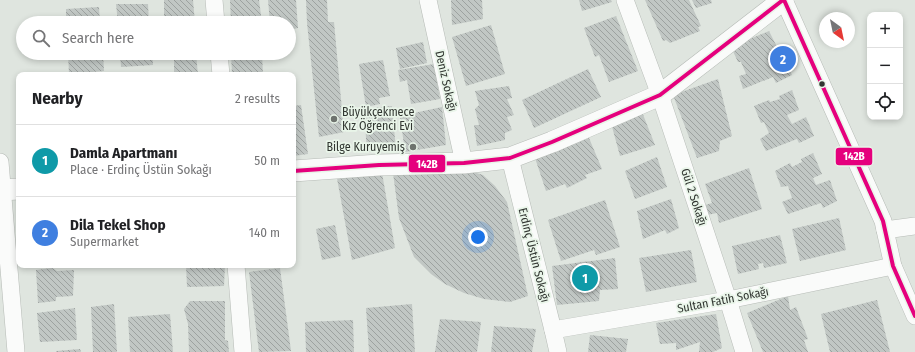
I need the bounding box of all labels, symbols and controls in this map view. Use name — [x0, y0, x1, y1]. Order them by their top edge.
north arrow — [819, 12, 855, 48]
map controls — [867, 12, 903, 120]
button: + — [867, 12, 903, 48]
search box — [16, 16, 296, 60]
icon: search — [30, 27, 52, 49]
text: Search here — [62, 29, 134, 47]
pin: 2 — [770, 44, 796, 74]
button: − — [867, 48, 903, 84]
street label: Deniz Sokağı — [432, 49, 460, 113]
unlabelled marker — [817, 79, 827, 89]
button: locate — [867, 84, 903, 120]
text: Nearby — [32, 88, 83, 109]
text: 2 results — [235, 91, 280, 106]
place label: Büyükçekmece Kız Öğrenci Evi — [342, 105, 414, 133]
marker: Büyükçekmece Kız Öğrenci Evi — [329, 114, 339, 124]
place label: Bilge Kuruyemiş — [326, 140, 405, 154]
marker: Bilge Kuruyemiş — [408, 142, 418, 152]
text: Damla Apartmanı — [70, 144, 177, 162]
line badge: 142B — [835, 147, 873, 166]
text: 142B — [843, 150, 865, 163]
text: 1 — [42, 153, 48, 168]
text: 50 m — [254, 153, 280, 168]
line badge: 142B — [408, 154, 446, 173]
text: 142B — [416, 158, 438, 171]
text: Place · Erdinç Üstün Sokağı — [70, 162, 212, 177]
street label: Gül 2 Sokağı — [678, 167, 710, 227]
street label: Erdinç Üstün Sokağı — [516, 206, 554, 304]
text: Dila Tekel Shop — [70, 216, 166, 234]
text: 2 — [42, 225, 48, 240]
text: 140 m — [249, 225, 280, 240]
your location — [468, 227, 488, 247]
text: Supermarket — [70, 234, 139, 249]
pin: 1 — [572, 263, 598, 293]
street label: Sultan Fatih Sokağı — [676, 284, 770, 316]

